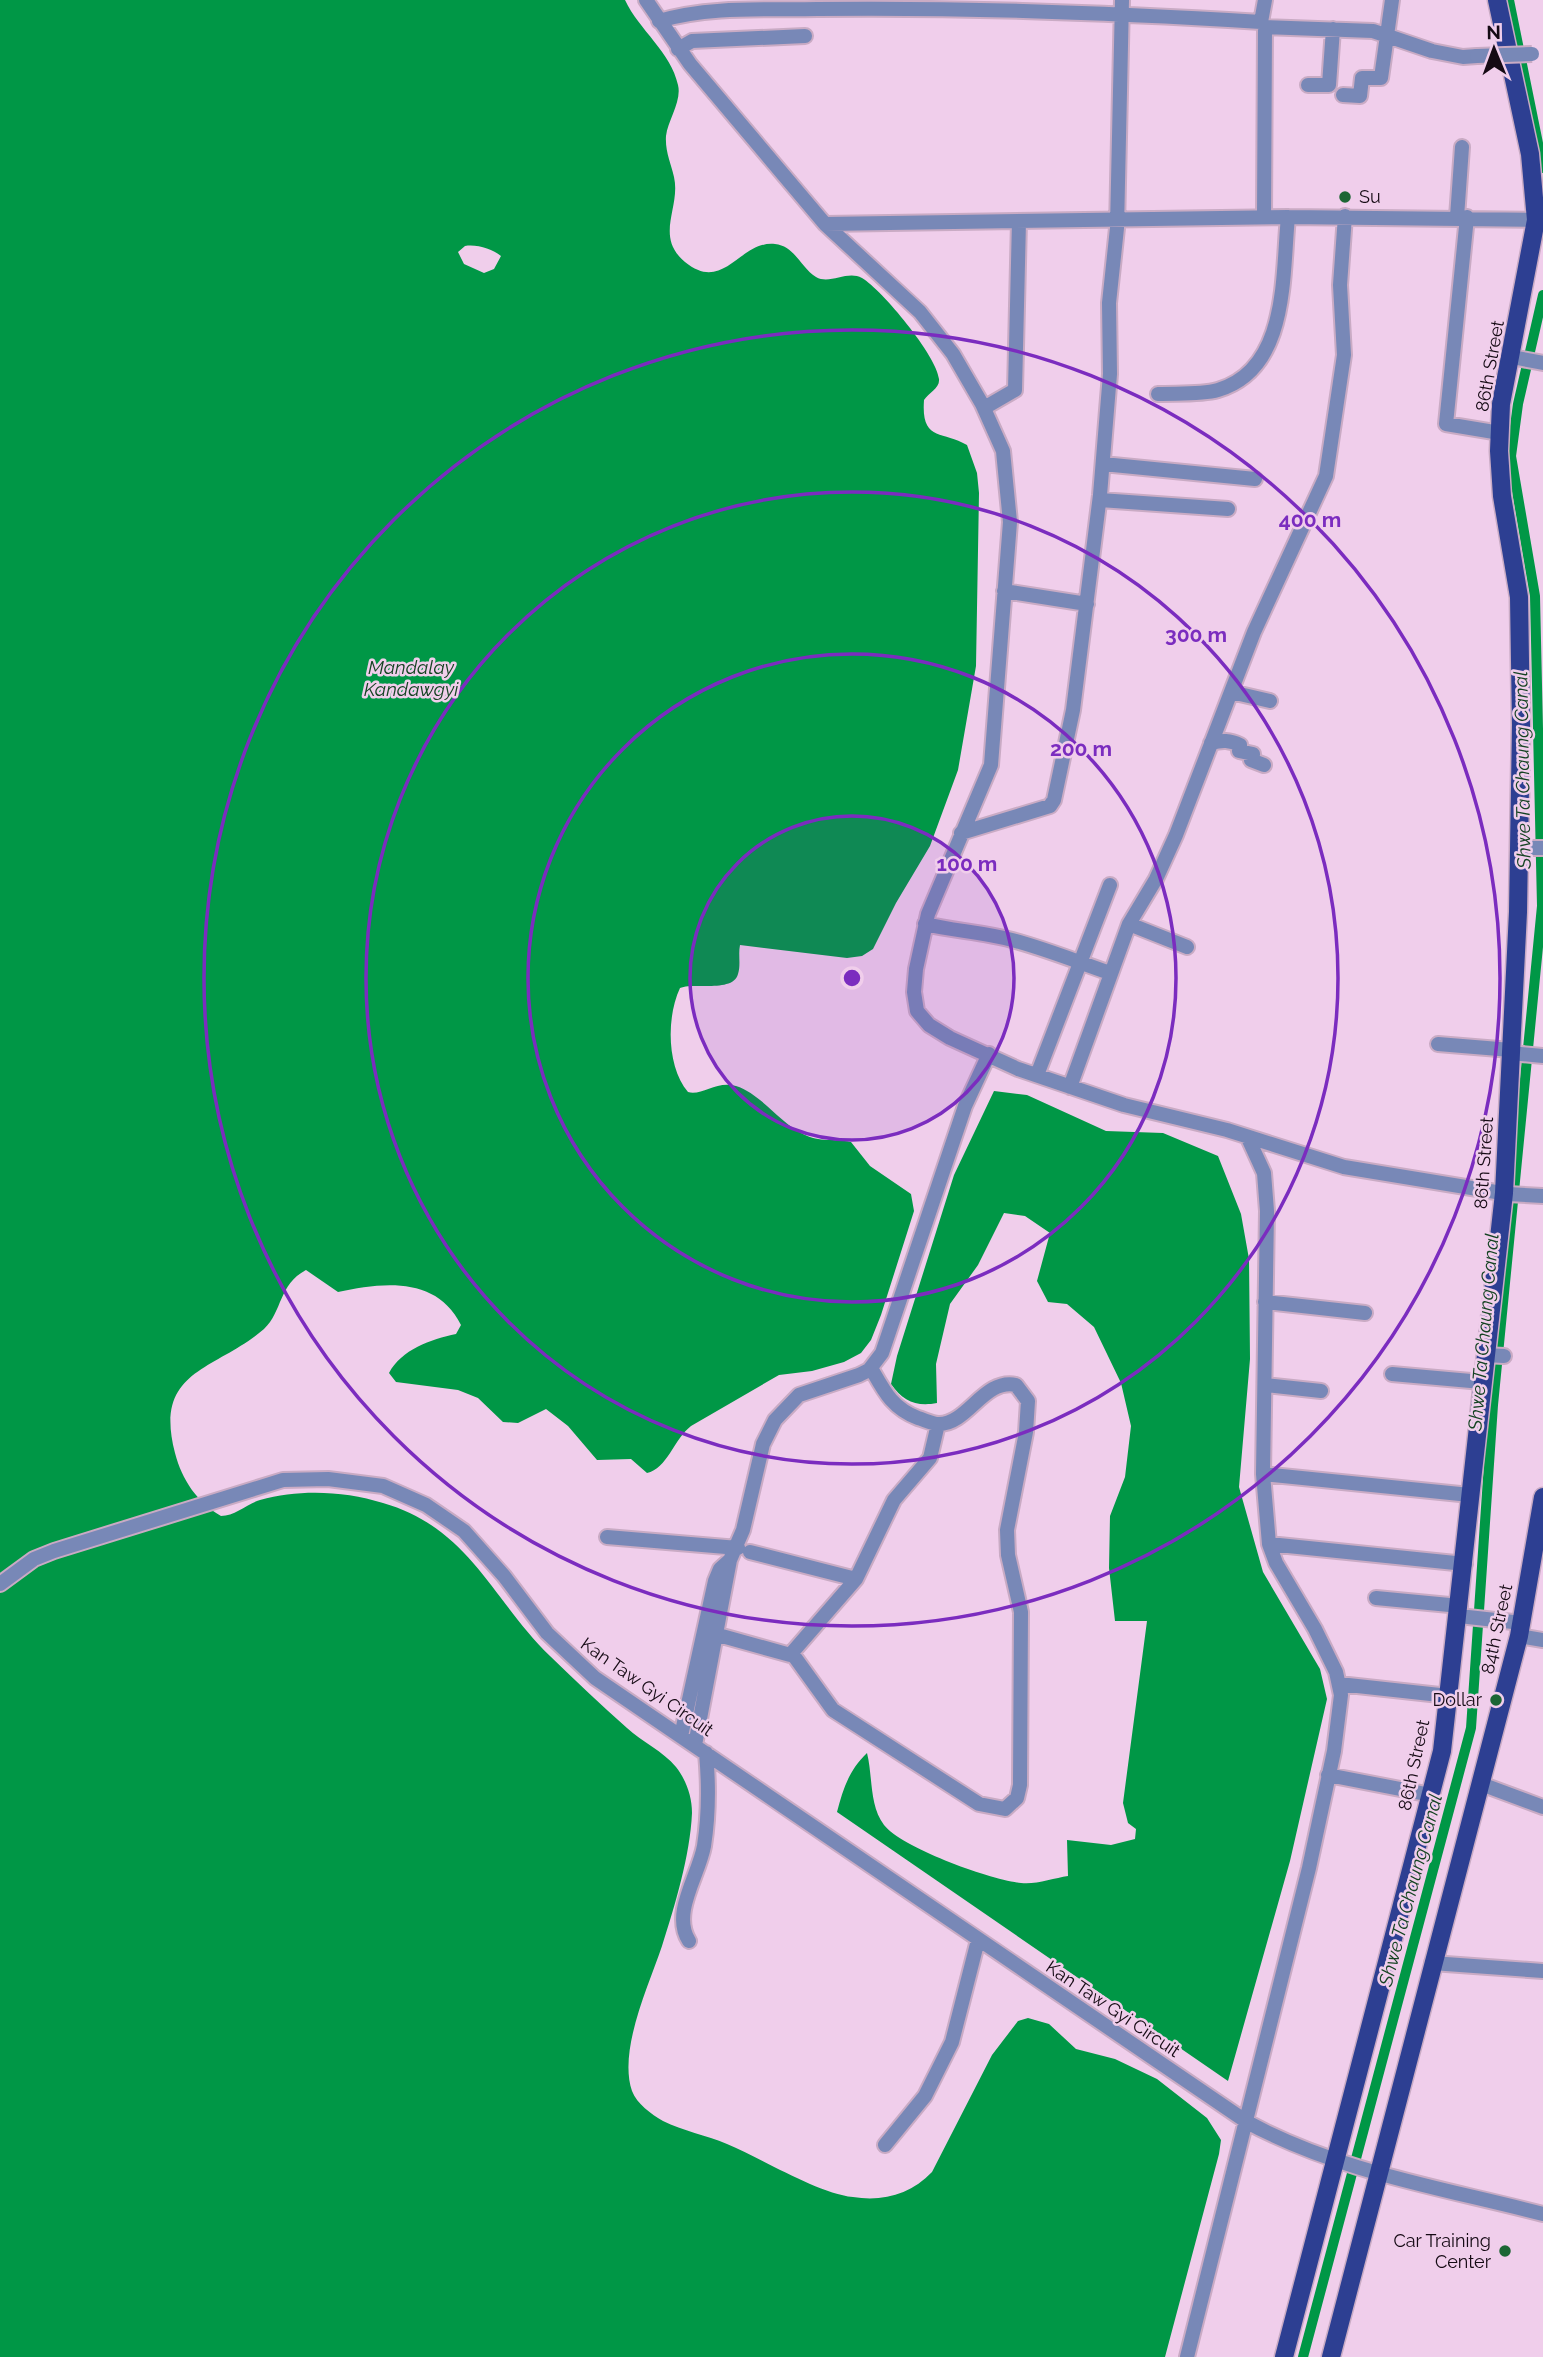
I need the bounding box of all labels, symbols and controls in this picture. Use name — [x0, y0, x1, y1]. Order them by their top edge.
north arrow — [1459, 14, 1529, 84]
text: N — [1486, 21, 1501, 43]
place label: Su — [1359, 186, 1381, 207]
marker: Su — [1337, 189, 1353, 205]
street label: 86th Street — [1471, 319, 1508, 413]
text: 400 m — [1279, 507, 1341, 532]
text: 300 m — [1165, 622, 1227, 647]
water label: Mandalay Kandawgyi — [364, 656, 459, 700]
water label: Shwe Ta Chaung Canal — [1509, 671, 1535, 870]
text: 200 m — [1050, 736, 1112, 761]
text: 100 m — [937, 851, 997, 876]
centre of rings — [840, 966, 864, 990]
street label: 86th Street — [1470, 1116, 1497, 1210]
water label: Shwe Ta Chaung Canal — [1463, 1232, 1503, 1433]
street label: 84th Street — [1477, 1582, 1516, 1676]
street label: Kan Taw Gyi Circuit — [577, 1633, 718, 1740]
place label: Dollar — [1433, 1689, 1483, 1710]
marker: Dollar — [1488, 1692, 1504, 1708]
street label: 86th Street — [1394, 1717, 1433, 1812]
water label: Shwe Ta Chaung Canal — [1373, 1792, 1446, 1989]
street label: Kan Taw Gyi Circuit — [1042, 1956, 1184, 2061]
place label: Car Training Center — [1393, 2230, 1492, 2272]
marker: Car Training Center — [1497, 2243, 1513, 2259]

